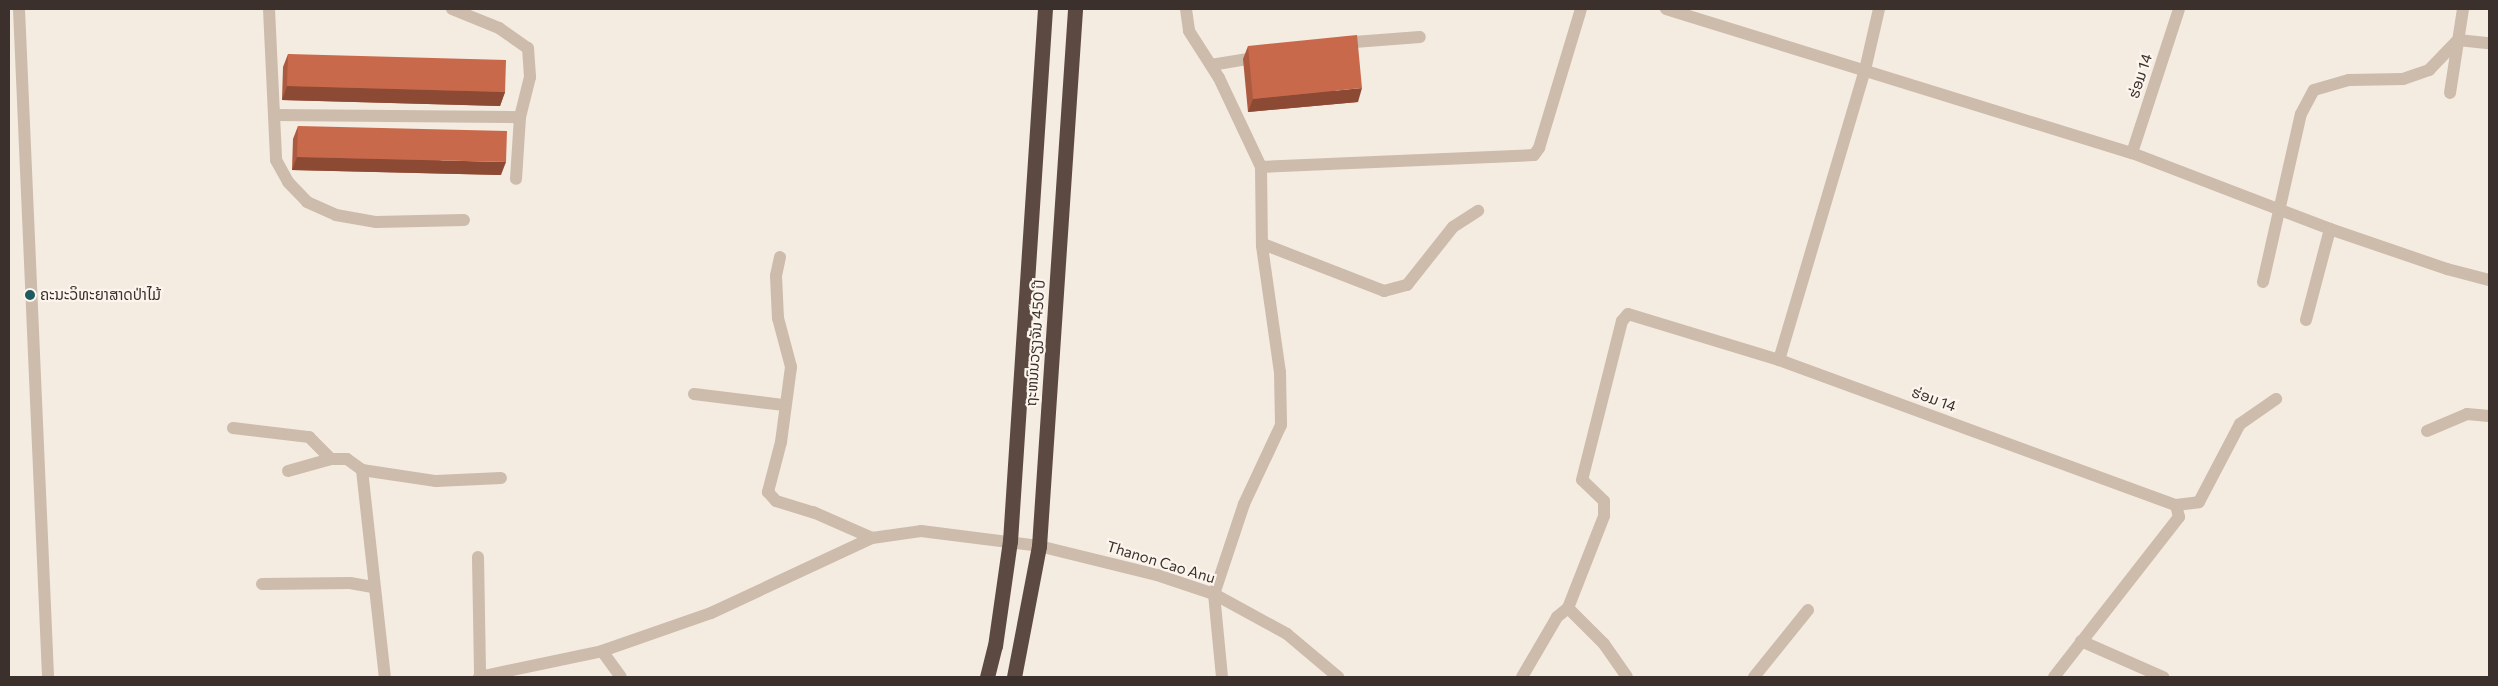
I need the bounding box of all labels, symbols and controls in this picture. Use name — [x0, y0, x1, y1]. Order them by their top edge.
street label: ຮ່ອມ 14 — [2124, 51, 2156, 101]
street label: ຖະຫນົນວຽງຈັນ 450 ປີ — [1022, 279, 1048, 407]
place label: ຄະນະວິທະຍາສາດປ່າໄມ້ — [40, 286, 161, 304]
marker: ຄະນະວິທະຍາສາດປ່າໄມ້ — [24, 289, 36, 301]
street label: ຮ່ອມ 14 — [1909, 383, 1959, 415]
street label: Thanon Cao Anu — [1105, 537, 1217, 587]

